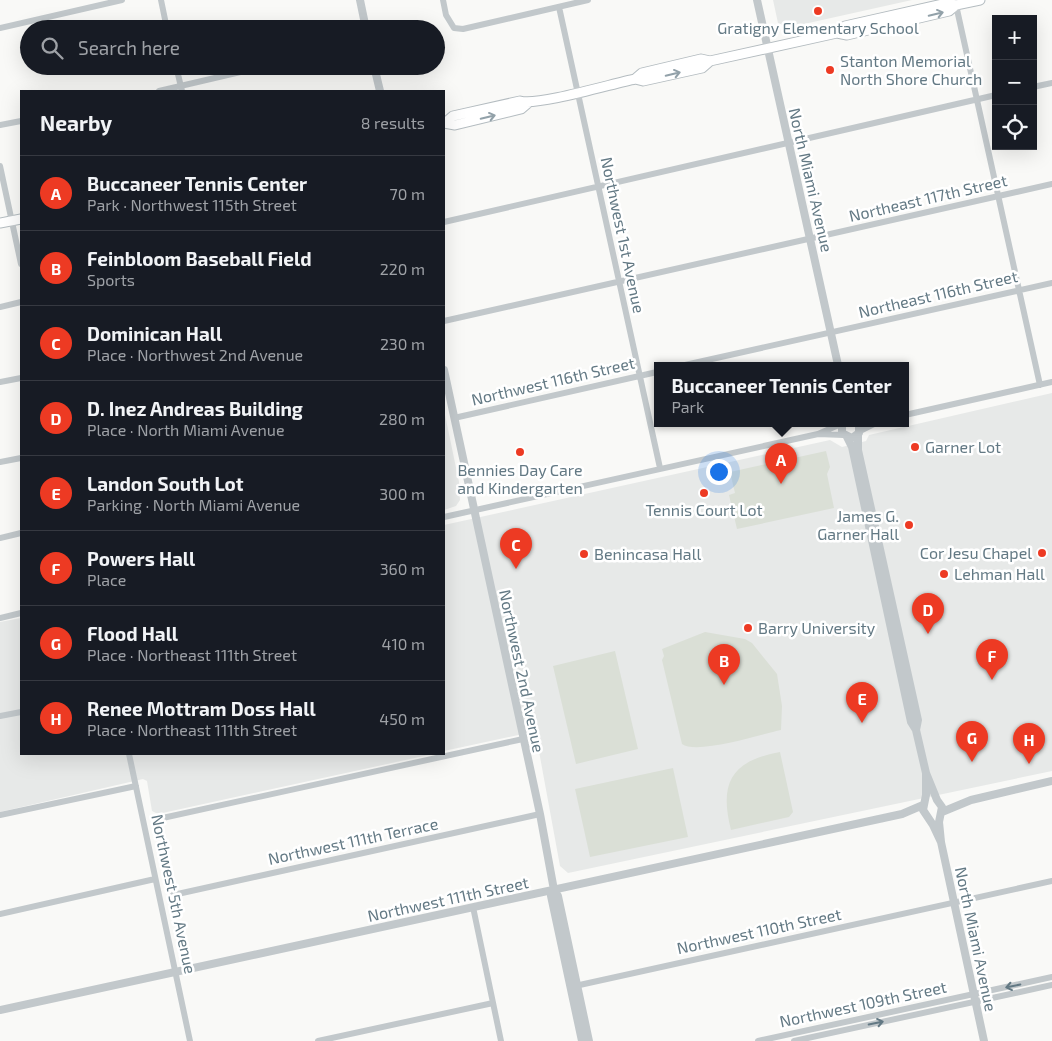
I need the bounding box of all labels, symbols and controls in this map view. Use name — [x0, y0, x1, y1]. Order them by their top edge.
marker: Gratigny Elementary School — [812, 5, 824, 17]
one-way arrow — [927, 9, 943, 19]
map controls — [992, 15, 1037, 150]
button: + — [992, 15, 1037, 60]
place label: Gratigny Elementary School — [717, 18, 919, 37]
search box — [20, 20, 445, 75]
icon: search — [38, 34, 66, 62]
text: Search here — [78, 36, 180, 59]
place label: Stanton Memorial North Shore Church — [840, 51, 982, 88]
button: − — [992, 60, 1037, 105]
marker: Stanton Memorial North Shore Church — [824, 64, 836, 76]
one-way arrow — [665, 69, 681, 78]
button: locate — [992, 105, 1037, 150]
street label: North Miami Avenue — [786, 106, 837, 254]
text: Nearby — [40, 110, 112, 135]
one-way arrow — [479, 112, 495, 121]
text: 8 results — [361, 113, 425, 132]
street label: Northwest 1st Avenue — [598, 155, 649, 315]
street label: Northeast 117th Street — [847, 170, 1009, 225]
text: Buccaneer Tennis Center — [87, 172, 307, 195]
text: A — [51, 184, 61, 203]
text: 70 m — [390, 184, 425, 203]
text: Park · Northwest 115th Street — [87, 195, 297, 214]
text: Feinbloom Baseball Field — [87, 247, 312, 270]
text: B — [51, 259, 61, 278]
text: 220 m — [380, 259, 425, 278]
street label: Northeast 116th Street — [856, 266, 1019, 321]
text: Sports — [87, 270, 135, 289]
text: Dominican Hall — [87, 322, 222, 345]
text: C — [51, 334, 61, 353]
text: 230 m — [380, 334, 425, 353]
text: Place · Northwest 2nd Avenue — [87, 345, 303, 364]
street label: Northwest 116th Street — [469, 352, 636, 409]
popup — [654, 362, 909, 427]
text: Buccaneer Tennis Center — [671, 374, 892, 397]
text: D. Inez Andreas Building — [87, 397, 303, 420]
text: Park — [671, 397, 704, 416]
text: D — [51, 409, 61, 428]
text: 280 m — [379, 409, 425, 428]
text: Place · North Miami Avenue — [87, 420, 285, 439]
place label: Garner Lot — [925, 437, 1001, 456]
marker: Garner Lot — [909, 441, 921, 453]
pin: A — [765, 443, 797, 484]
marker: Bennies Day Care and Kindergarten — [514, 446, 526, 458]
your location — [706, 459, 732, 485]
place label: Bennies Day Care and Kindergarten — [457, 460, 583, 497]
text: Landon South Lot — [87, 472, 244, 495]
text: E — [51, 484, 61, 503]
text: 300 m — [379, 484, 425, 503]
marker: Tennis Court Lot — [698, 487, 710, 499]
text: Parking · North Miami Avenue — [87, 495, 300, 514]
place label: Tennis Court Lot — [645, 500, 763, 519]
place label: James G. Garner Hall — [817, 506, 899, 543]
marker: James G. Garner Hall — [903, 519, 915, 531]
pin: C — [500, 528, 532, 569]
place label: Cor Jesu Chapel — [920, 543, 1032, 562]
place label: Benincasa Hall — [594, 544, 701, 563]
text: Powers Hall — [87, 547, 195, 570]
marker: Cor Jesu Chapel — [1036, 547, 1048, 559]
marker: Benincasa Hall — [578, 548, 590, 560]
text: F — [52, 559, 60, 578]
text: 360 m — [380, 559, 425, 578]
place label: Lehman Hall — [954, 564, 1045, 583]
marker: Lehman Hall — [938, 568, 950, 580]
text: Place — [87, 570, 126, 589]
street label: Northwest 2nd Avenue — [496, 588, 549, 754]
pin: D — [912, 593, 944, 634]
place label: Barry University — [758, 618, 876, 637]
text: Flood Hall — [87, 622, 178, 645]
marker: Barry University — [742, 622, 754, 634]
text: G — [51, 634, 61, 653]
text: 410 m — [382, 634, 425, 653]
pin: F — [976, 639, 1008, 680]
pin: B — [708, 644, 740, 685]
text: Place · Northeast 111th Street — [87, 645, 297, 664]
pin: E — [846, 682, 878, 723]
text: Renee Mottram Doss Hall — [87, 697, 316, 720]
text: H — [50, 709, 62, 728]
text: 450 m — [379, 709, 425, 728]
text: Place · Northeast 111th Street — [87, 720, 297, 739]
pin: G — [956, 721, 988, 762]
pin: H — [1013, 723, 1045, 764]
street label: Northwest 5th Avenue — [148, 812, 201, 975]
street label: Northwest 111th Terrace — [266, 813, 440, 868]
street label: North Miami Avenue — [952, 865, 1001, 1013]
street label: Northwest 111th Street — [366, 872, 530, 925]
street label: Northwest 110th Street — [675, 904, 843, 957]
street label: Northwest 109th Street — [778, 977, 948, 1031]
one-way arrow — [1006, 981, 1022, 991]
one-way arrow — [867, 1018, 883, 1028]

